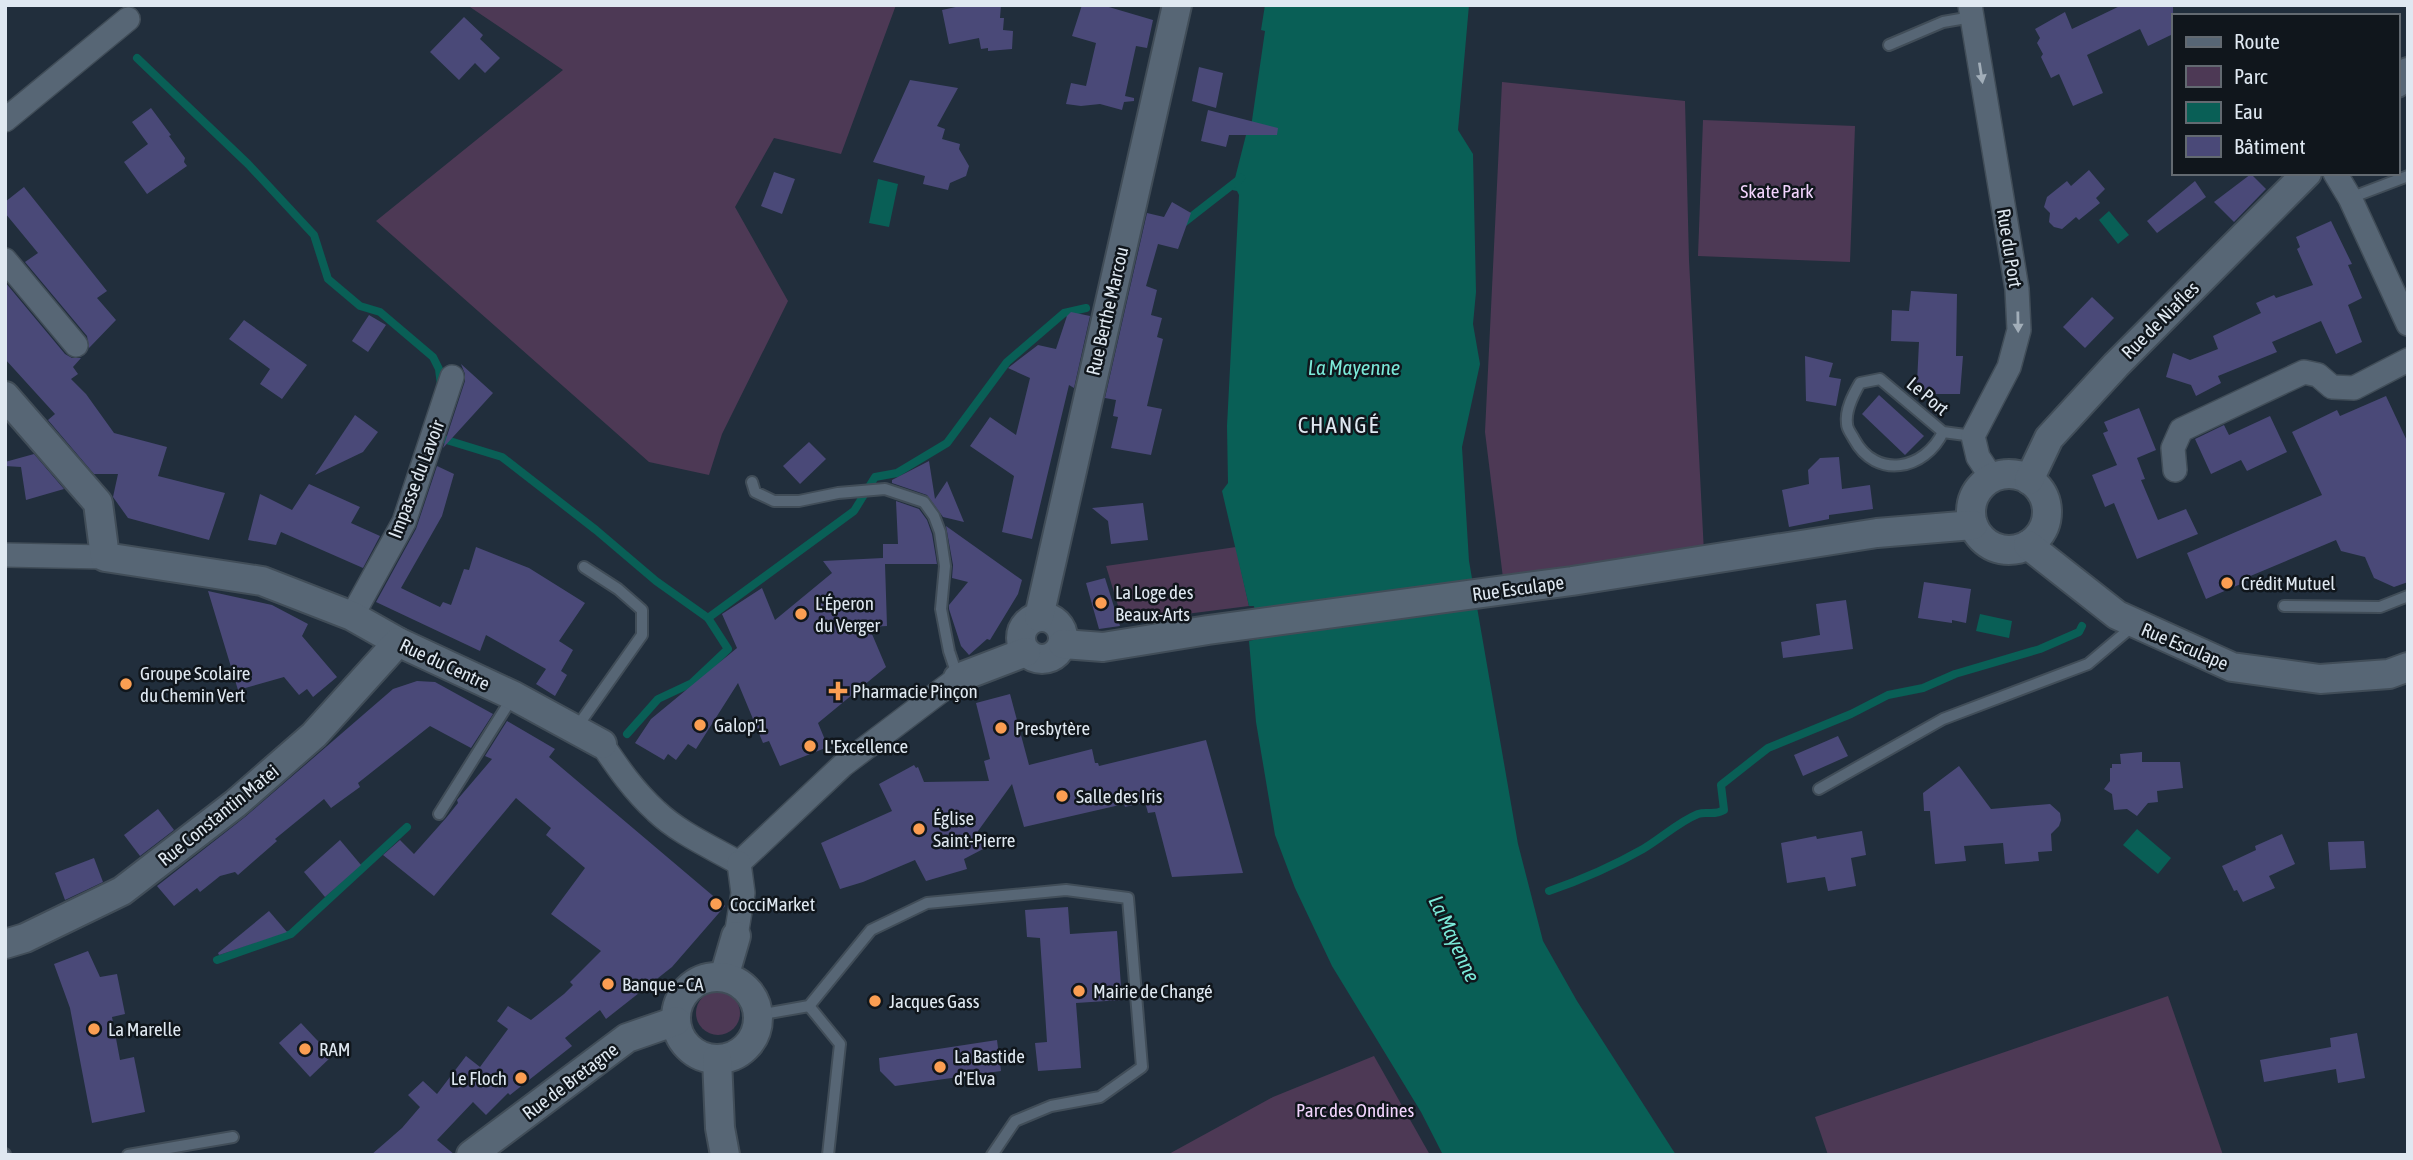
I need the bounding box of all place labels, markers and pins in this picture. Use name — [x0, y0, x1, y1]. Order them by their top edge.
place label: Crédit Mutuel — [2241, 572, 2335, 594]
marker: Crédit Mutuel — [2219, 575, 2235, 591]
place label: La Loge des Beaux-Arts — [1115, 581, 1194, 625]
place label: L'Éperon du Verger — [815, 592, 881, 636]
marker: La Loge des Beaux-Arts — [1093, 595, 1109, 611]
marker: L'Éperon du Verger — [793, 606, 809, 622]
place label: Groupe Scolaire du Chemin Vert — [140, 662, 250, 706]
marker: Groupe Scolaire du Chemin Vert — [118, 676, 134, 692]
place label: Pharmacie Pinçon — [852, 680, 978, 702]
marker: Pharmacie Pinçon — [830, 683, 846, 699]
place label: Galop'1 — [714, 714, 767, 736]
marker: Galop'1 — [692, 717, 708, 733]
place label: Presbytère — [1015, 717, 1090, 739]
marker: Presbytère — [993, 720, 1009, 736]
place label: L'Excellence — [824, 735, 908, 757]
marker: L'Excellence — [802, 738, 818, 754]
place label: Salle des Iris — [1076, 785, 1163, 807]
marker: Salle des Iris — [1054, 788, 1070, 804]
place label: Église Saint-Pierre — [933, 807, 1015, 851]
marker: Église Saint-Pierre — [911, 821, 927, 837]
place label: CocciMarket — [730, 893, 815, 915]
marker: CocciMarket — [708, 896, 724, 912]
place label: Banque - CA — [622, 973, 704, 995]
marker: Banque - CA — [600, 976, 616, 992]
place label: Mairie de Changé — [1093, 980, 1213, 1002]
marker: Mairie de Changé — [1071, 983, 1087, 999]
place label: Jacques Gass — [889, 990, 980, 1012]
marker: Jacques Gass — [867, 993, 883, 1009]
place label: La Marelle — [108, 1018, 181, 1040]
marker: La Marelle — [86, 1021, 102, 1037]
place label: RAM — [319, 1038, 351, 1060]
marker: RAM — [297, 1041, 313, 1057]
place label: La Bastide d'Elva — [954, 1045, 1025, 1089]
marker: La Bastide d'Elva — [932, 1059, 948, 1075]
place label: Le Floch — [451, 1067, 507, 1089]
marker: Le Floch — [513, 1070, 529, 1086]

